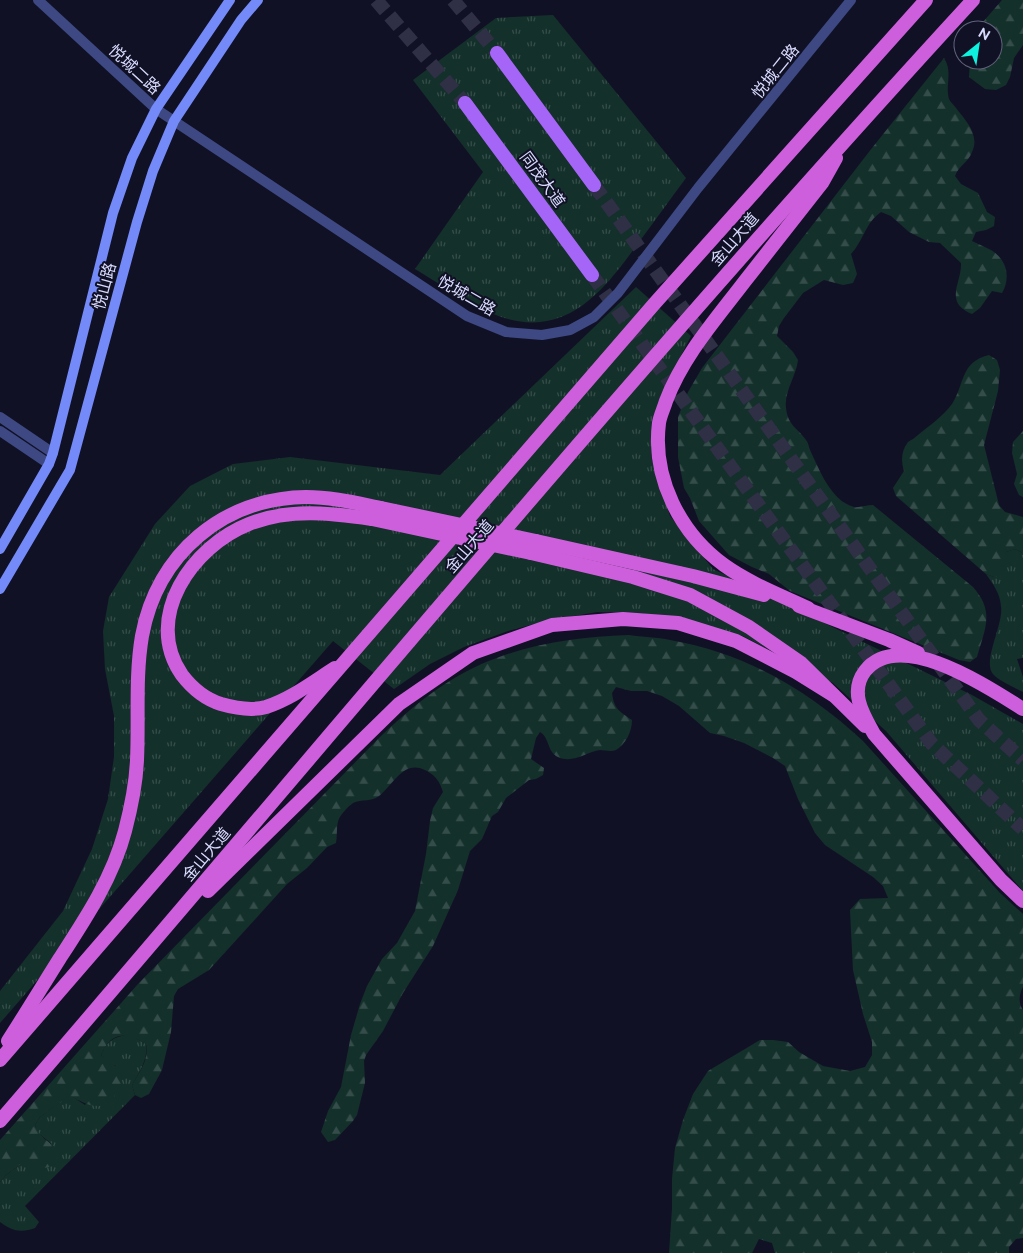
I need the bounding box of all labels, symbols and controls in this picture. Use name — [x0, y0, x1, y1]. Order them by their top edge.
north arrow — [953, 20, 1003, 70]
text: N — [976, 24, 993, 43]
street label: 悦城二路 — [748, 40, 803, 102]
street label: 悦城二路 — [105, 41, 165, 98]
street label: 同茂大道 — [516, 148, 569, 211]
street label: 金山大道 — [706, 209, 763, 270]
street label: 悦山路 — [89, 260, 120, 312]
street label: 悦城二路 — [434, 271, 499, 320]
street label: 金山大道 — [441, 516, 498, 577]
street label: 金山大道 — [179, 824, 234, 885]

